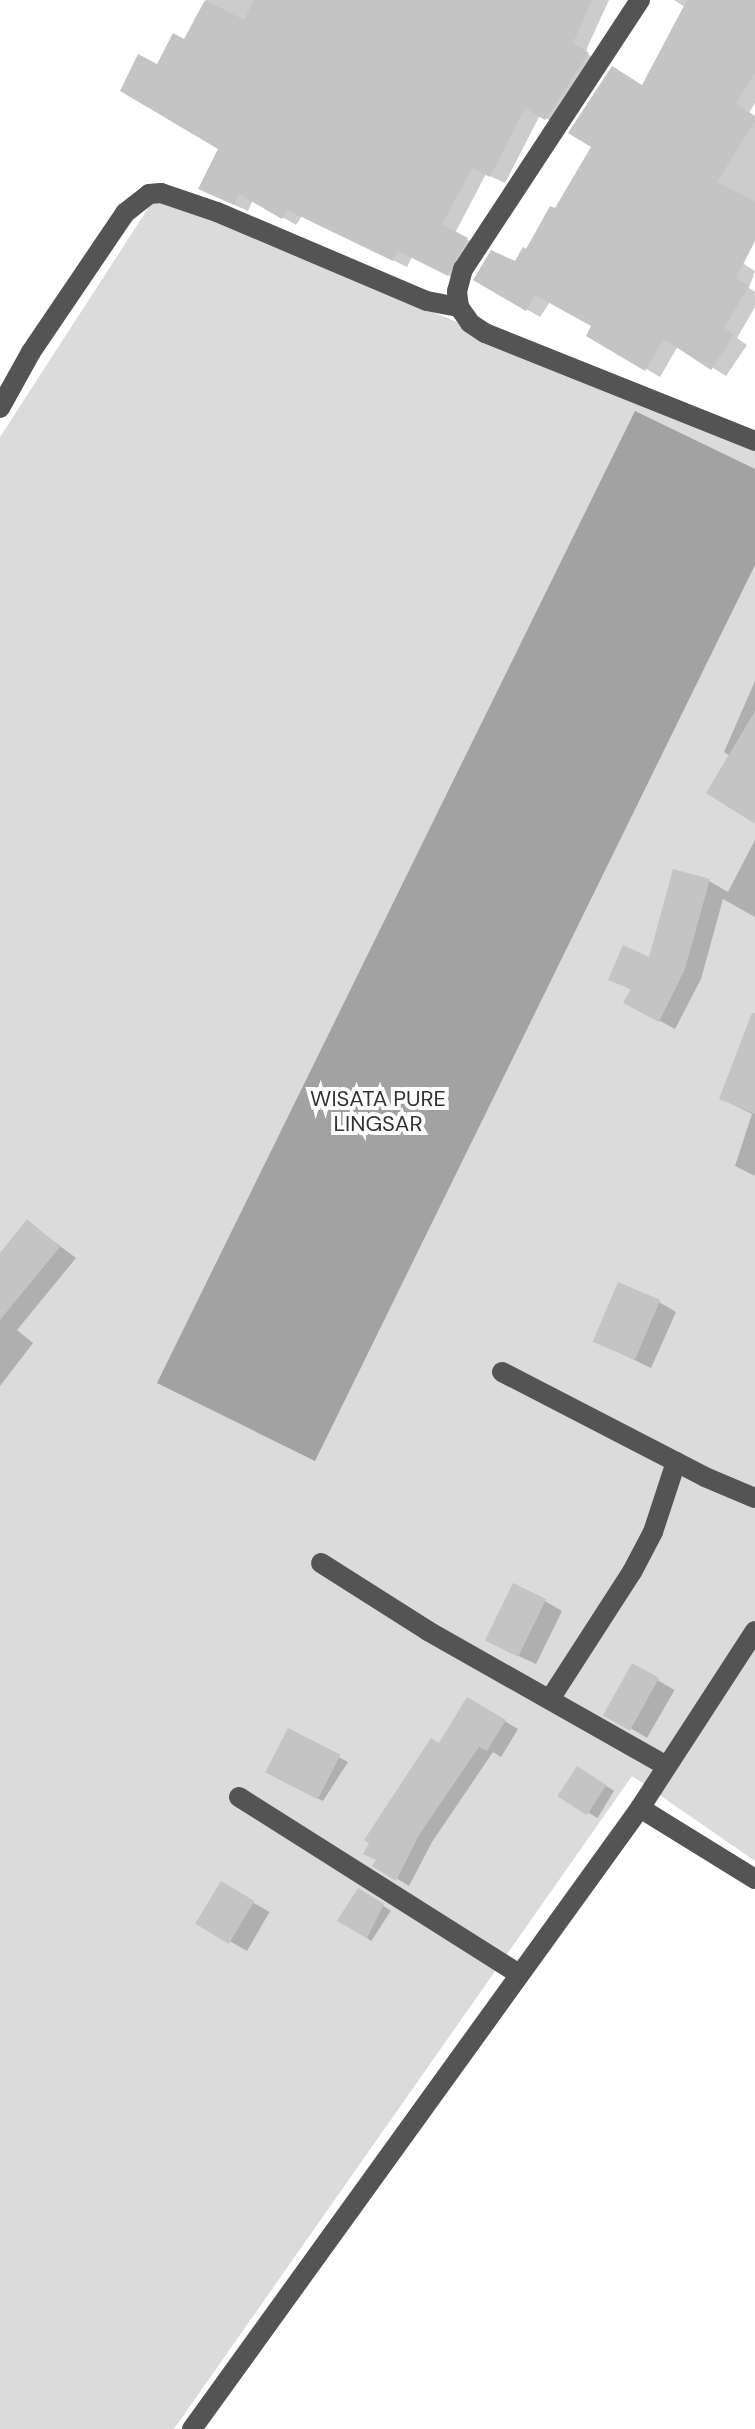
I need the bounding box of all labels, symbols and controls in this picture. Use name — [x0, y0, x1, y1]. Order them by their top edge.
park label: WISATA PURE LINGSAR — [310, 1085, 446, 1136]

